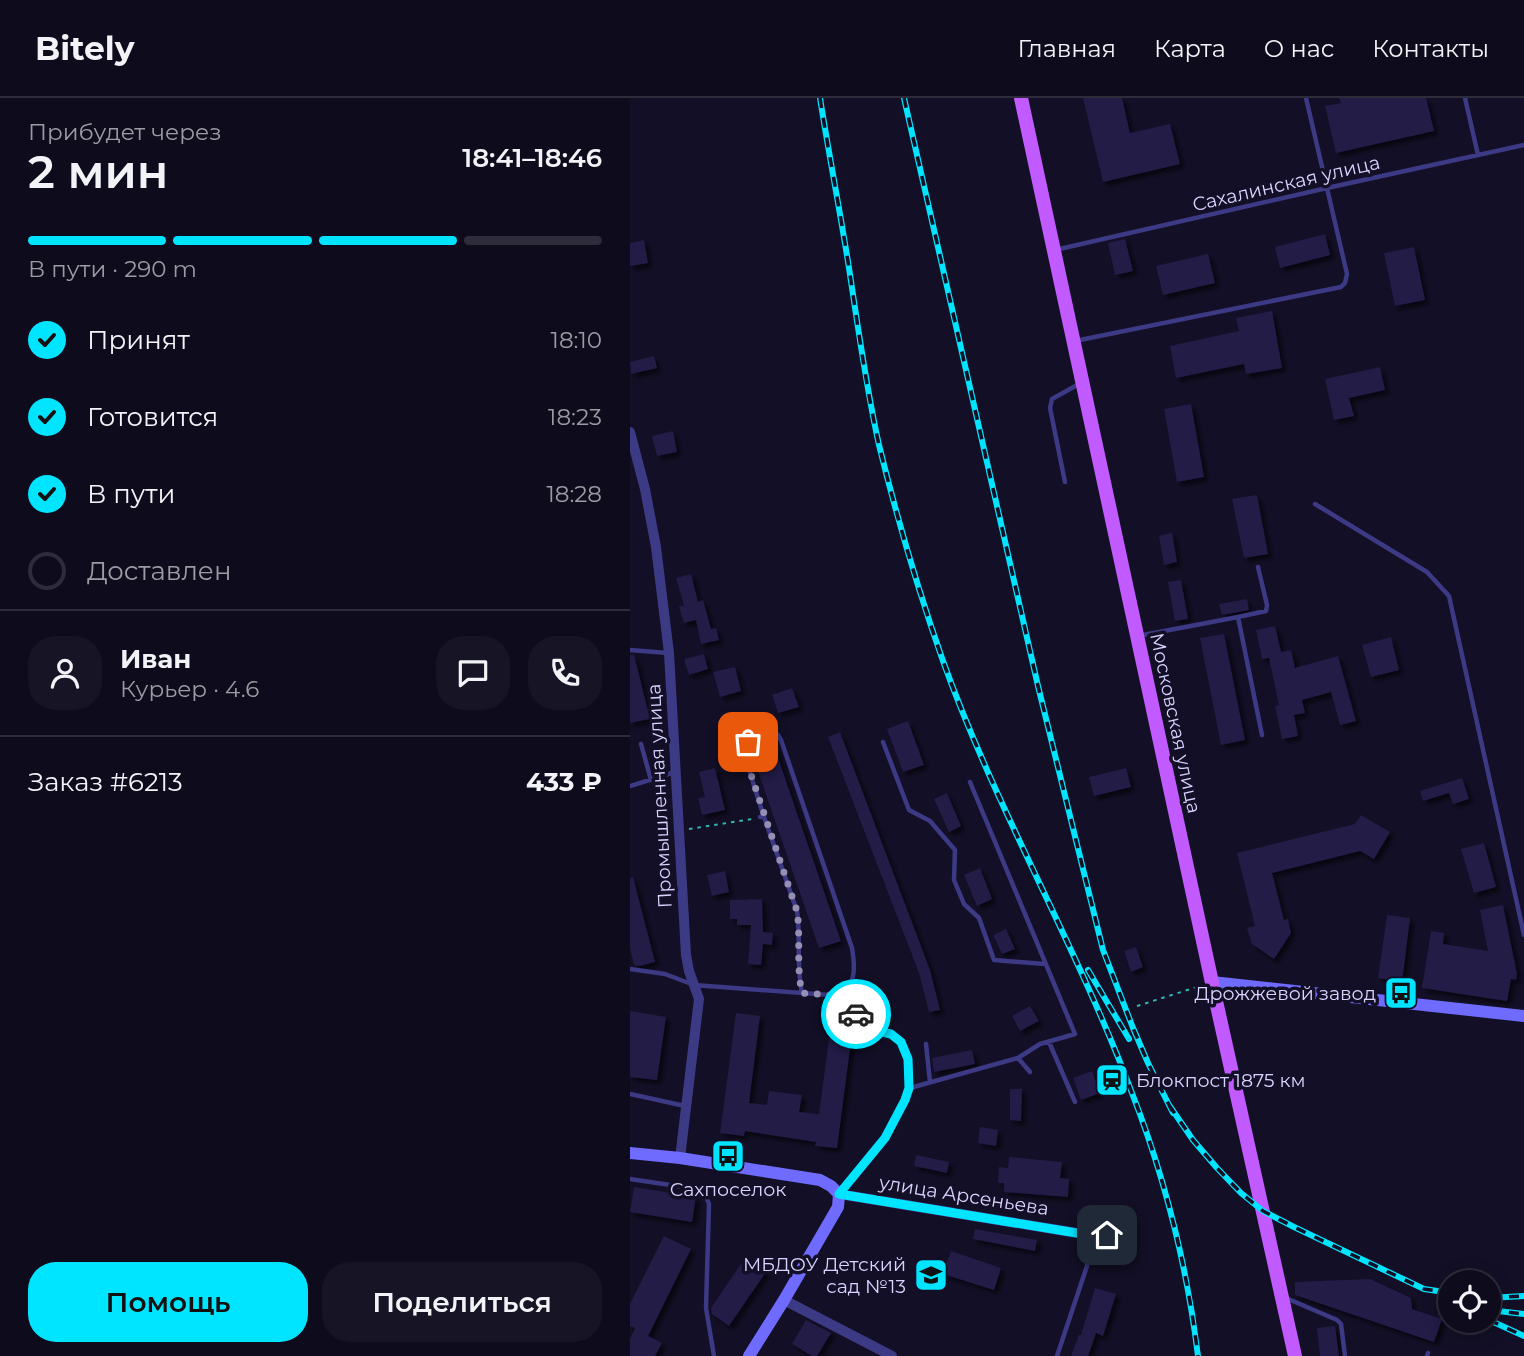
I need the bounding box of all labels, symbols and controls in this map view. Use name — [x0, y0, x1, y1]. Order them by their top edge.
text: Bitely — [35, 28, 134, 68]
text: Главная — [1018, 34, 1116, 63]
text: Карта — [1154, 34, 1226, 63]
text: О нас — [1264, 34, 1334, 63]
text: Контакты — [1372, 34, 1489, 63]
text: Прибудет через — [28, 118, 222, 146]
text: 18:41–18:46 — [462, 142, 602, 174]
text: 2 мин — [28, 143, 168, 200]
street label: Сахалинская улица — [1190, 151, 1382, 216]
text: В пути · 290 m — [28, 255, 197, 283]
icon: check — [28, 321, 66, 359]
text: Принят — [87, 324, 190, 356]
text: 18:10 — [551, 326, 602, 354]
icon: check — [28, 398, 66, 436]
text: Готовится — [87, 401, 218, 433]
text: 18:23 — [548, 403, 602, 431]
icon: check — [28, 475, 66, 513]
text: В пути — [87, 478, 176, 510]
text: 18:28 — [546, 480, 602, 508]
text: Доставлен — [87, 555, 232, 587]
street label: Московская улица — [1145, 631, 1206, 815]
button: person — [28, 636, 102, 710]
button: chat — [436, 636, 510, 710]
button: phone — [528, 636, 602, 710]
text: Иван — [120, 643, 191, 675]
text: Курьер · 4.6 — [120, 675, 259, 703]
street label: Промышленная улица — [642, 683, 677, 909]
pin — [718, 712, 778, 772]
icon: bag — [729, 723, 767, 761]
text: Заказ #6213 — [28, 766, 183, 798]
text: 433 ₽ — [526, 766, 602, 798]
bus stop icon: Дрожжевой завод — [1382, 974, 1420, 1012]
courier — [821, 979, 891, 1049]
place label: Дрожжевой завод — [1194, 982, 1376, 1005]
icon: car — [837, 995, 875, 1033]
station icon: Блокпост 1875 км — [1093, 1061, 1131, 1099]
place label: Блокпост 1875 км — [1136, 1069, 1306, 1092]
bus stop icon: Сахпоселок — [709, 1137, 747, 1175]
street label: улица Арсеньева — [876, 1171, 1050, 1220]
place label: Сахпоселок — [670, 1178, 786, 1201]
pin — [1077, 1205, 1137, 1265]
icon: home — [1088, 1216, 1126, 1254]
place label: МБДОУ Детский сад №13 — [743, 1253, 906, 1298]
school or university icon: МБДОУ Детский сад №13 — [912, 1256, 950, 1294]
button: Помощь — [28, 1262, 308, 1342]
button: Поделиться — [322, 1262, 602, 1342]
map controls — [1438, 1270, 1501, 1333]
button: locate — [1438, 1270, 1501, 1333]

